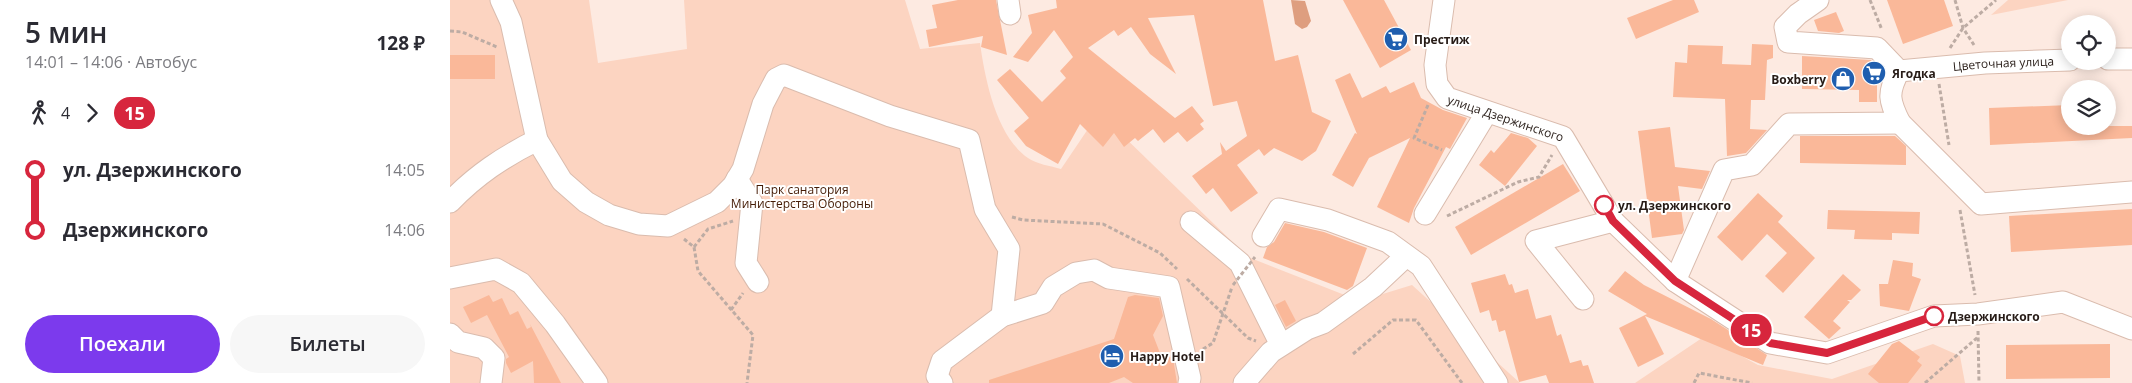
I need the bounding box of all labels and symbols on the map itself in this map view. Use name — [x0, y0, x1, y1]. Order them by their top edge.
supermarket icon: Престиж — [1383, 26, 1409, 52]
place label: Престиж — [1414, 31, 1470, 48]
street label: Цветочная улица — [1952, 52, 2054, 74]
supermarket icon: Ягодка — [1861, 60, 1887, 86]
place label: Ягодка — [1891, 65, 1936, 82]
shop icon: Boxberry — [1830, 66, 1856, 92]
place label: Boxberry — [1771, 71, 1826, 88]
street label: улица Дзержинского — [1445, 90, 1566, 145]
park label: Парк санатория Министерства Обороны — [731, 181, 873, 212]
marker: ул. Дзержинского — [1594, 195, 1614, 215]
place label: ул. Дзержинского — [1618, 197, 1731, 214]
marker: Дзержинского — [1924, 306, 1944, 326]
place label: Дзержинского — [1948, 308, 2040, 325]
line badge: 15 — [1728, 314, 1774, 346]
hotel icon: Happy Hotel — [1099, 343, 1125, 369]
place label: Happy Hotel — [1130, 348, 1204, 365]

